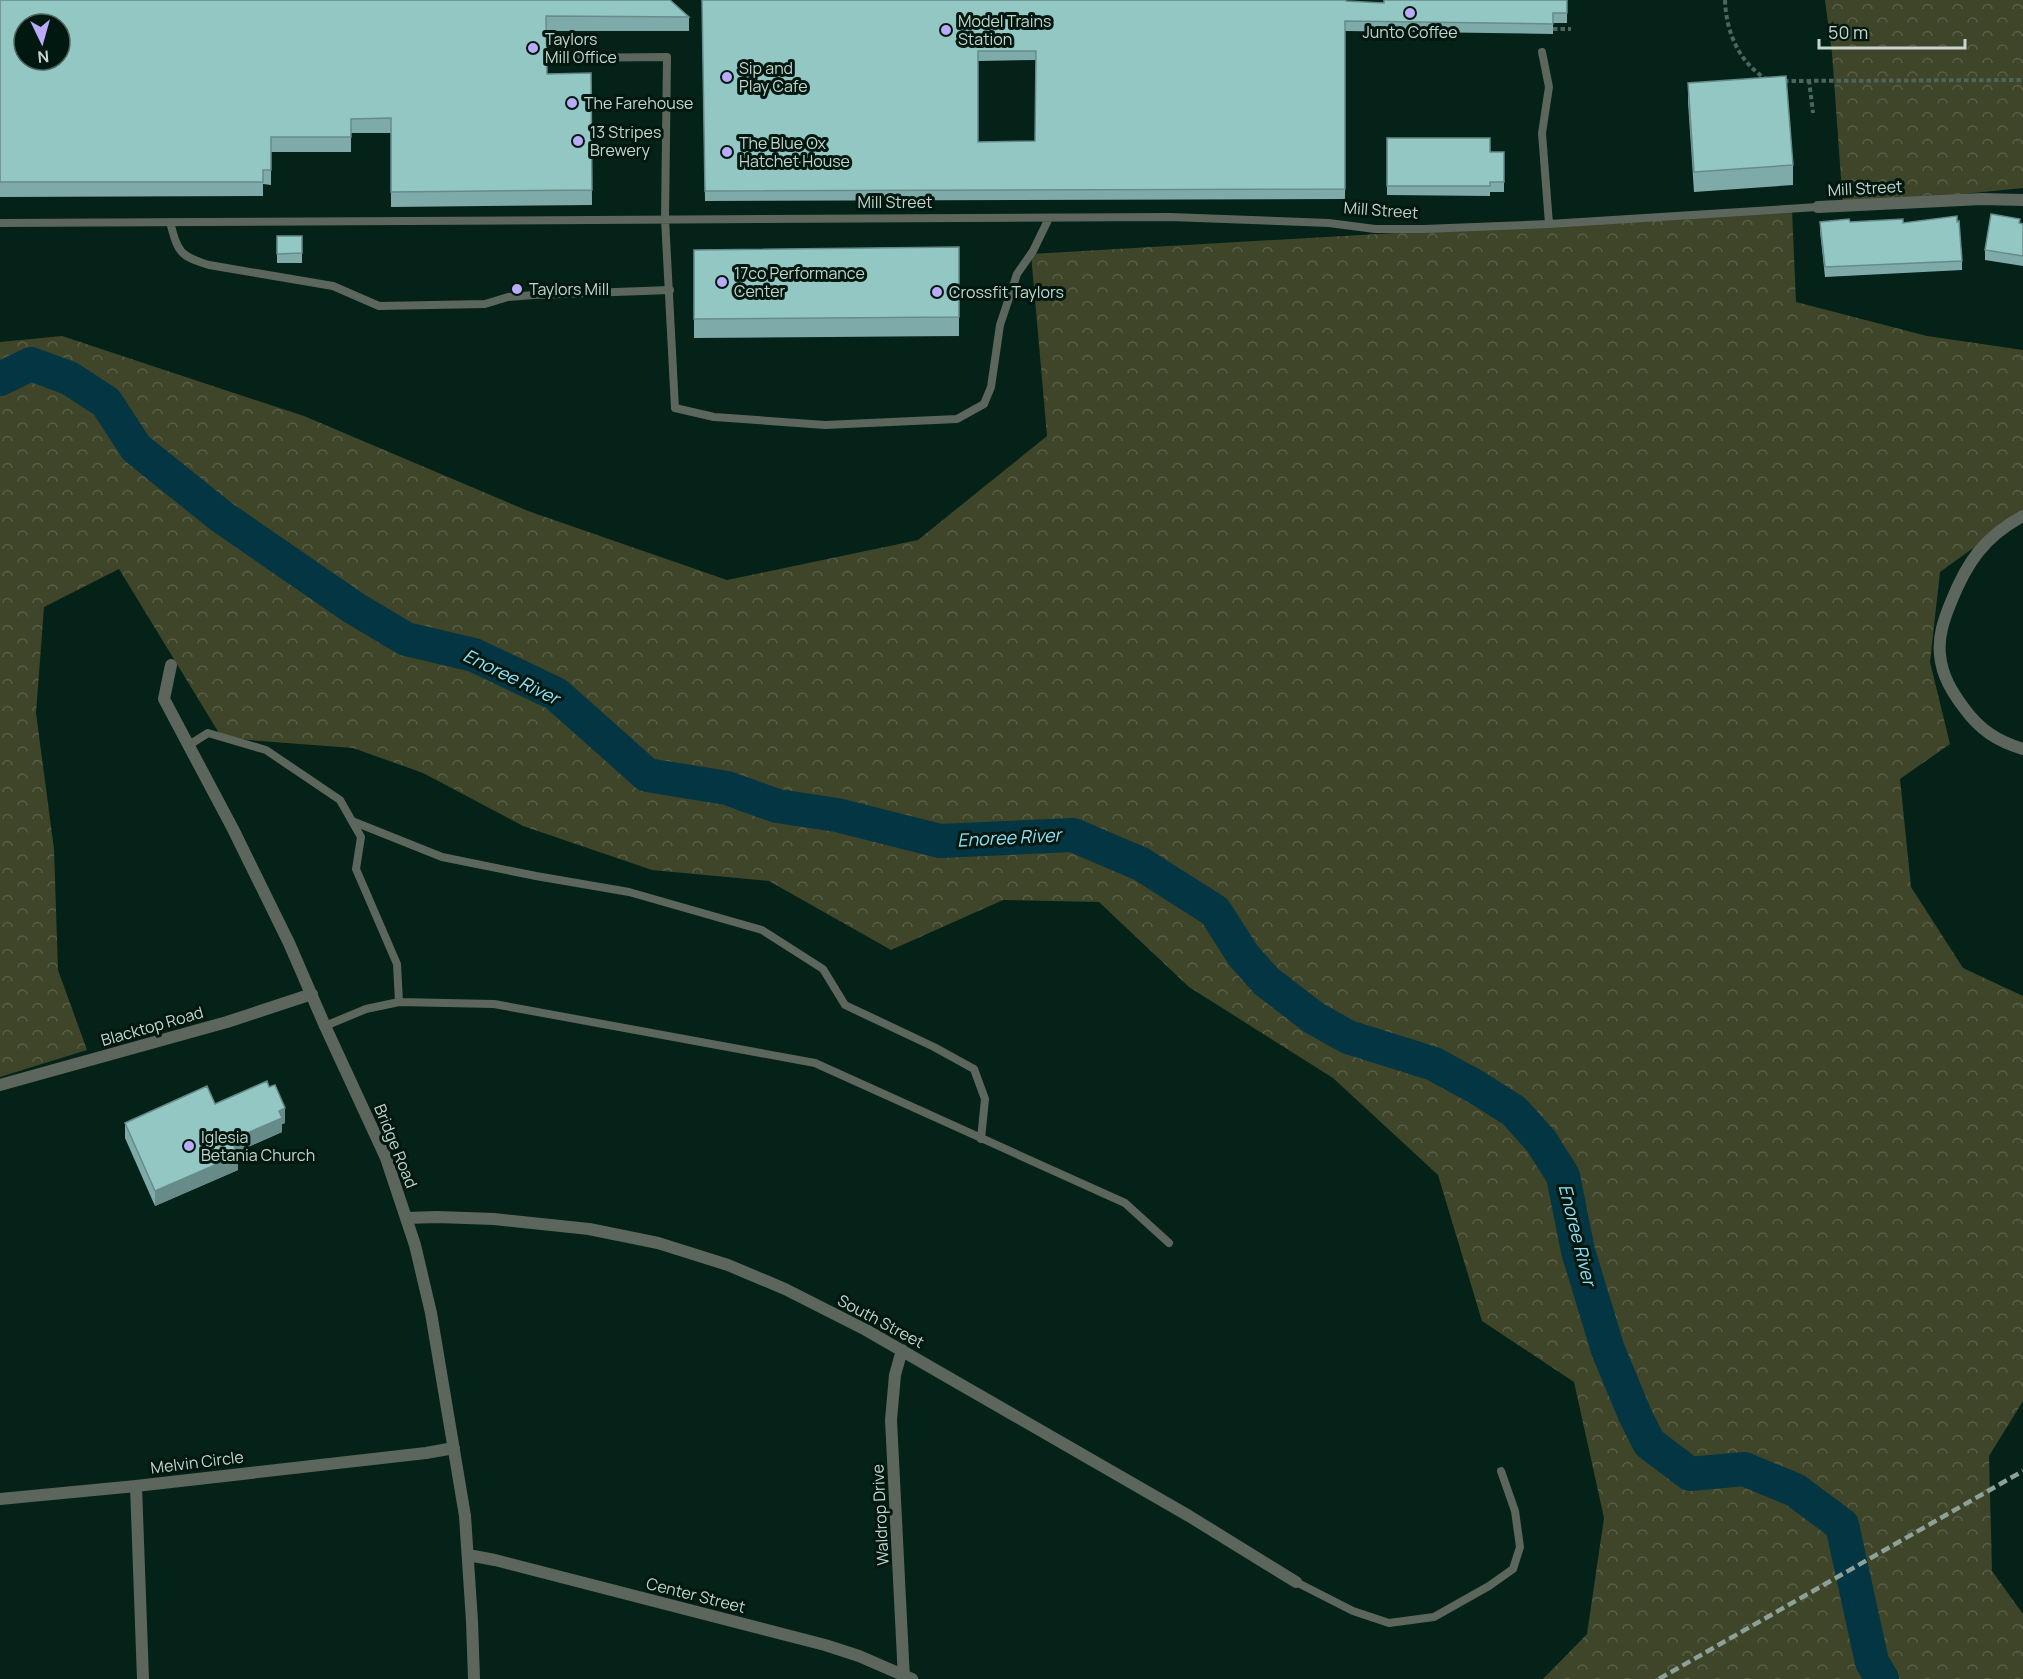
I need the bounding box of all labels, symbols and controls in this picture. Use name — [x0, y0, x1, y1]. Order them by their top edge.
marker: Junto Coffee — [1403, 6, 1417, 20]
place label: Model Trains Station — [958, 10, 1051, 50]
north arrow — [12, 12, 72, 72]
scale bar — [1819, 12, 1964, 50]
text: 50 m — [1828, 20, 1868, 44]
place label: Junto Coffee — [1362, 21, 1458, 43]
marker: Model Trains Station — [939, 23, 953, 37]
place label: Taylors Mill Office — [545, 28, 617, 68]
marker: Taylors Mill Office — [526, 41, 540, 55]
text: N — [37, 45, 50, 68]
place label: Sip and Play Cafe — [739, 57, 808, 97]
marker: Sip and Play Cafe — [720, 70, 734, 84]
place label: The Farehouse — [584, 92, 693, 114]
marker: The Farehouse — [565, 96, 579, 110]
place label: 13 Stripes Brewery — [590, 121, 661, 161]
place label: The Blue Ox Hatchet House — [739, 132, 850, 172]
marker: 13 Stripes Brewery — [571, 134, 585, 148]
marker: The Blue Ox Hatchet House — [720, 145, 734, 159]
street label: Mill Street — [1827, 175, 1903, 201]
street label: Mill Street — [858, 191, 932, 213]
street label: Mill Street — [1343, 196, 1419, 224]
place label: 17co Performance Center — [734, 262, 865, 302]
marker: 17co Performance Center — [715, 275, 729, 289]
place label: Taylors Mill — [529, 278, 609, 300]
place label: Crossfit Taylors — [949, 281, 1064, 303]
marker: Taylors Mill — [510, 282, 524, 296]
marker: Crossfit Taylors — [930, 285, 944, 299]
water label: Enoree River — [460, 643, 566, 711]
water label: Enoree River — [956, 822, 1064, 852]
street label: Blacktop Road — [98, 1001, 206, 1051]
street label: Bridge Road — [369, 1101, 423, 1191]
place label: Iglesia Betania Church — [201, 1126, 315, 1166]
marker: Iglesia Betania Church — [182, 1139, 196, 1153]
water label: Enoree River — [1554, 1181, 1603, 1290]
street label: South Street — [834, 1289, 928, 1353]
street label: Melvin Circle — [149, 1445, 245, 1479]
street label: Waldrop Drive — [866, 1464, 894, 1566]
street label: Center Street — [644, 1572, 748, 1618]

